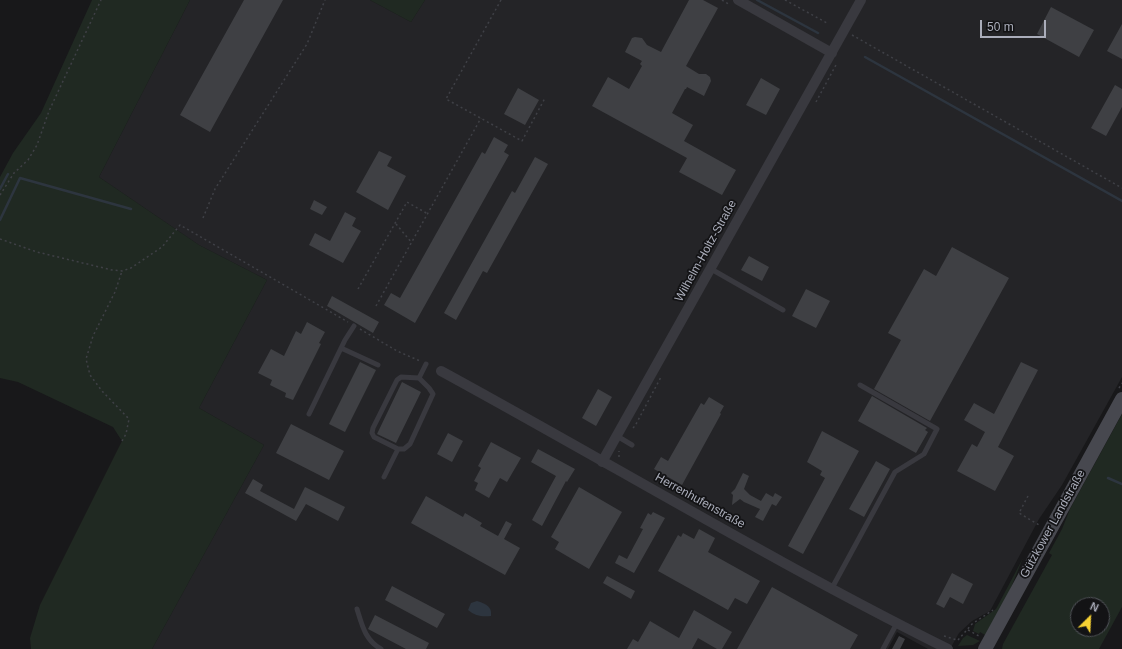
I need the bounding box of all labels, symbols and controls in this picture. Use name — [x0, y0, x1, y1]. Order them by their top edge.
scale bar — [982, 12, 1048, 38]
text: 50 m — [987, 20, 1014, 34]
street label: Wilhelm-Holtz-Straße — [672, 198, 740, 304]
street label: Gützkower Landstraße — [1017, 467, 1089, 581]
street label: Herrenhufenstraße — [652, 470, 748, 532]
north arrow — [1070, 597, 1110, 637]
text: N — [1088, 600, 1101, 614]

